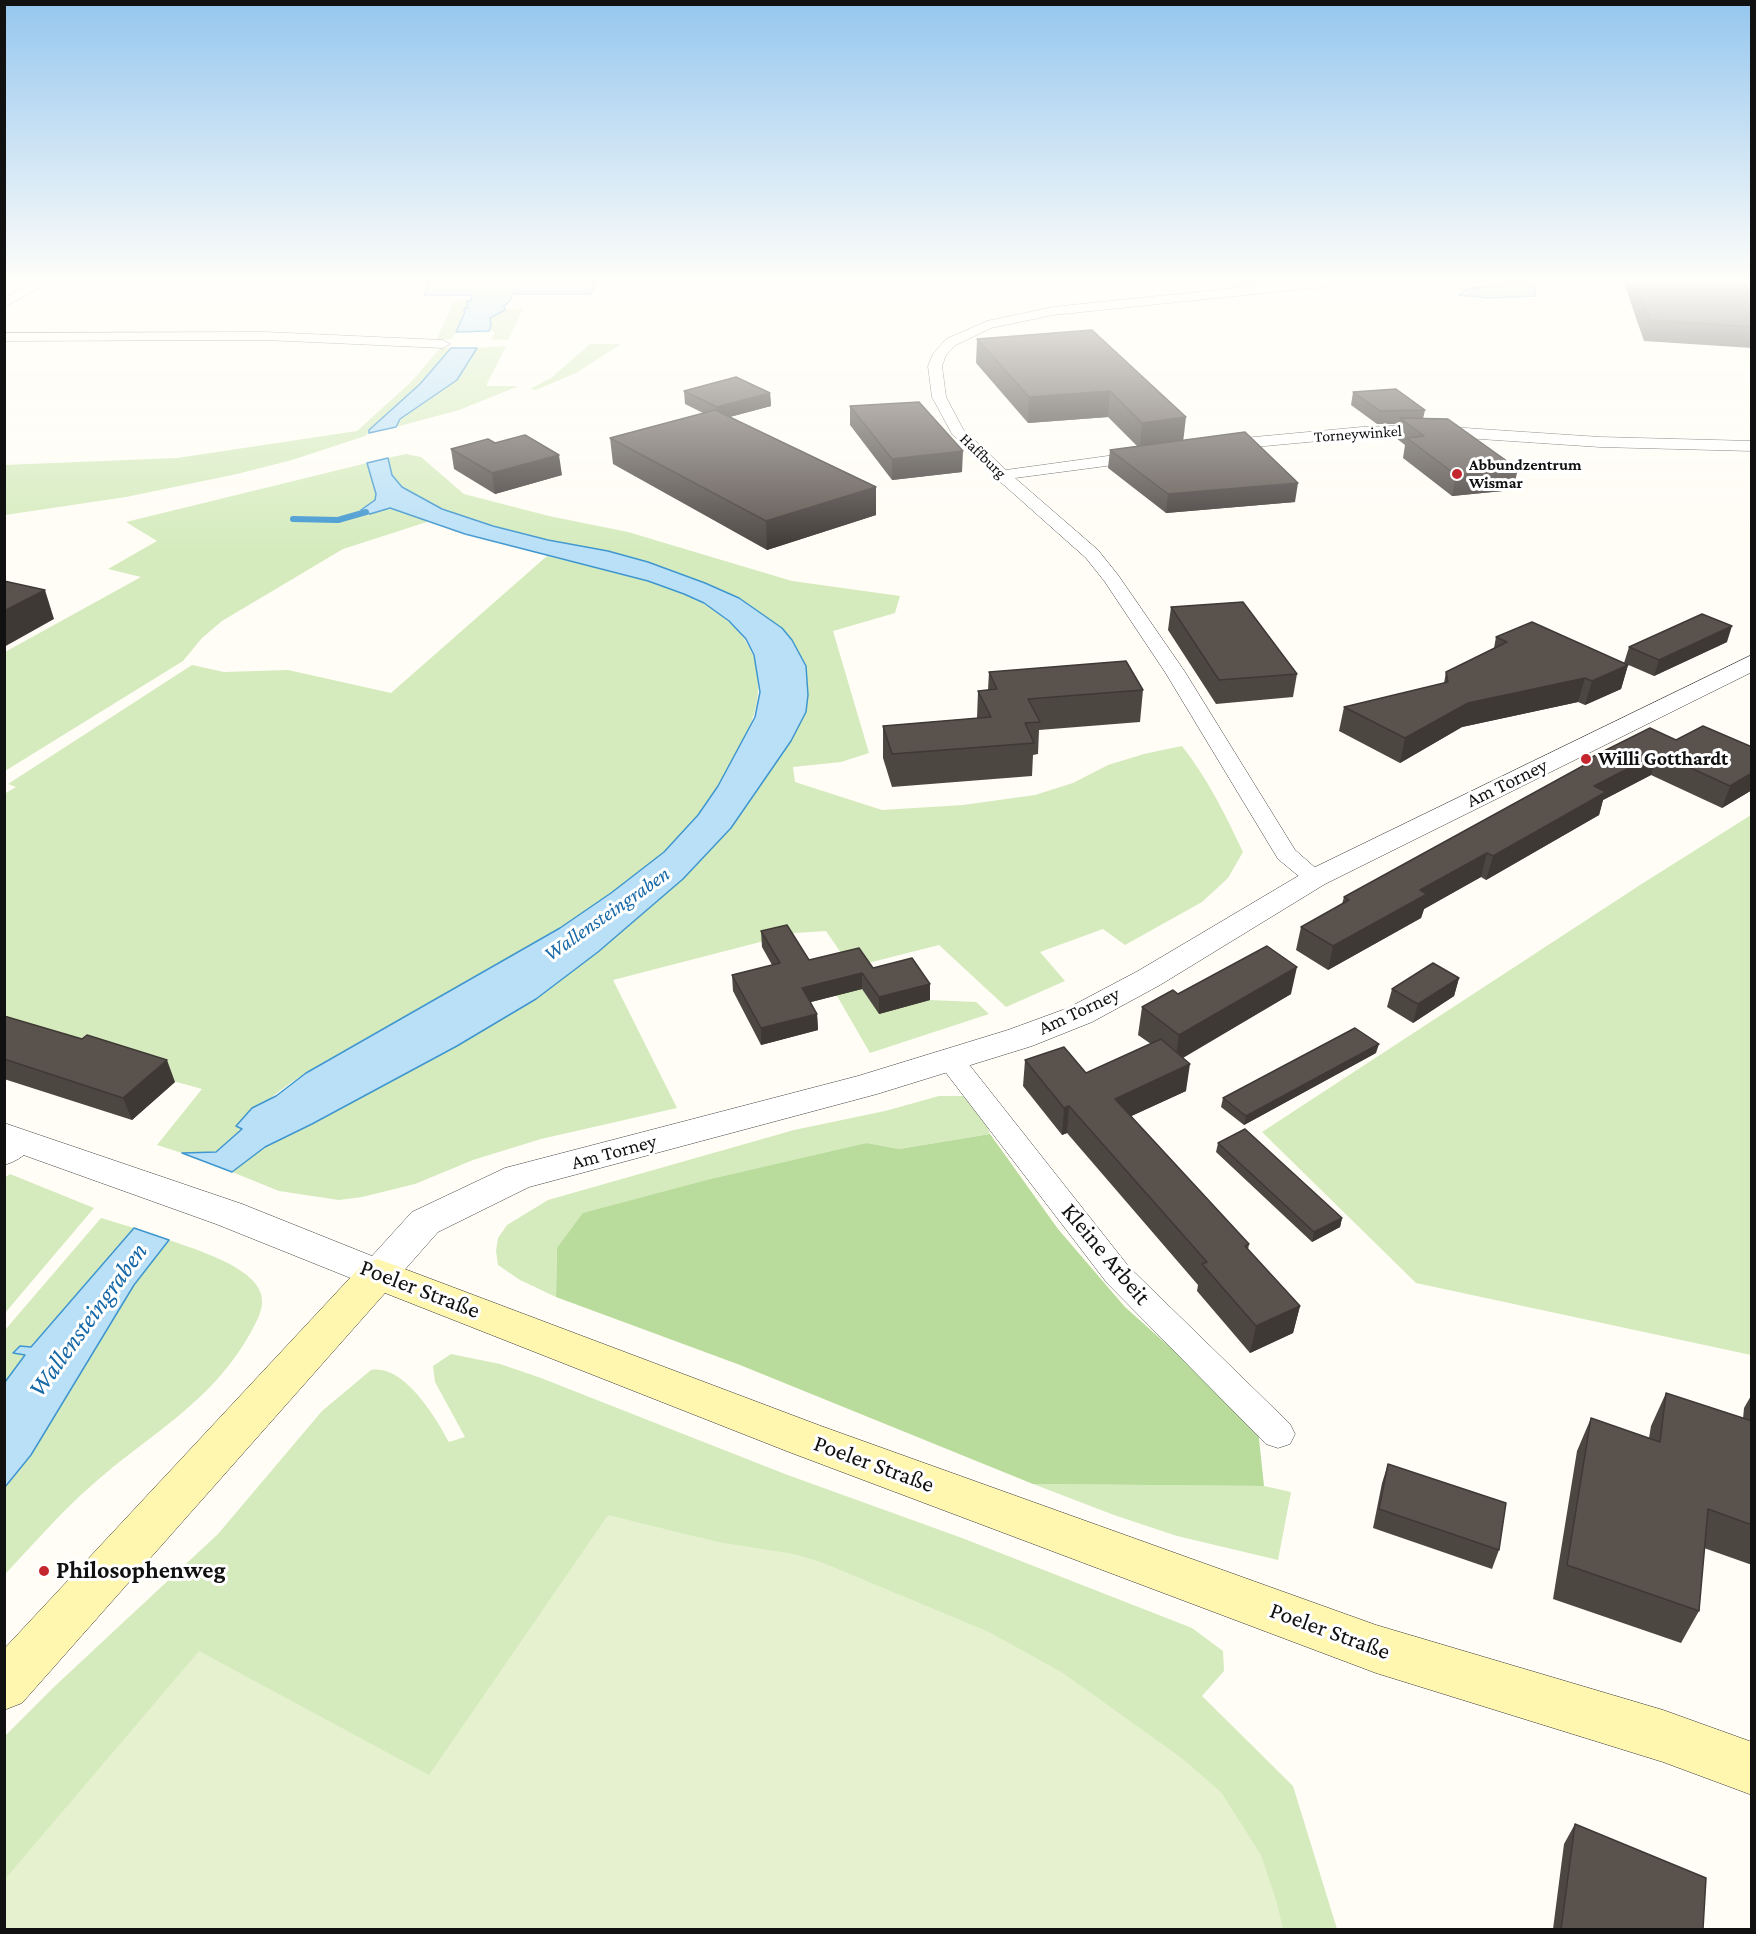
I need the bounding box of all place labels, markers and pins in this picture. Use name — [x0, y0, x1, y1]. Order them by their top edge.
place label: Abbundzentrum Wismar — [1469, 455, 1582, 493]
marker: Abbundzentrum Wismar — [1450, 467, 1464, 481]
place label: Willi Gotthardt — [1598, 747, 1728, 771]
marker: Willi Gotthardt — [1579, 752, 1593, 766]
place label: Philosophenweg — [56, 1557, 226, 1585]
marker: Philosophenweg — [37, 1564, 51, 1578]

